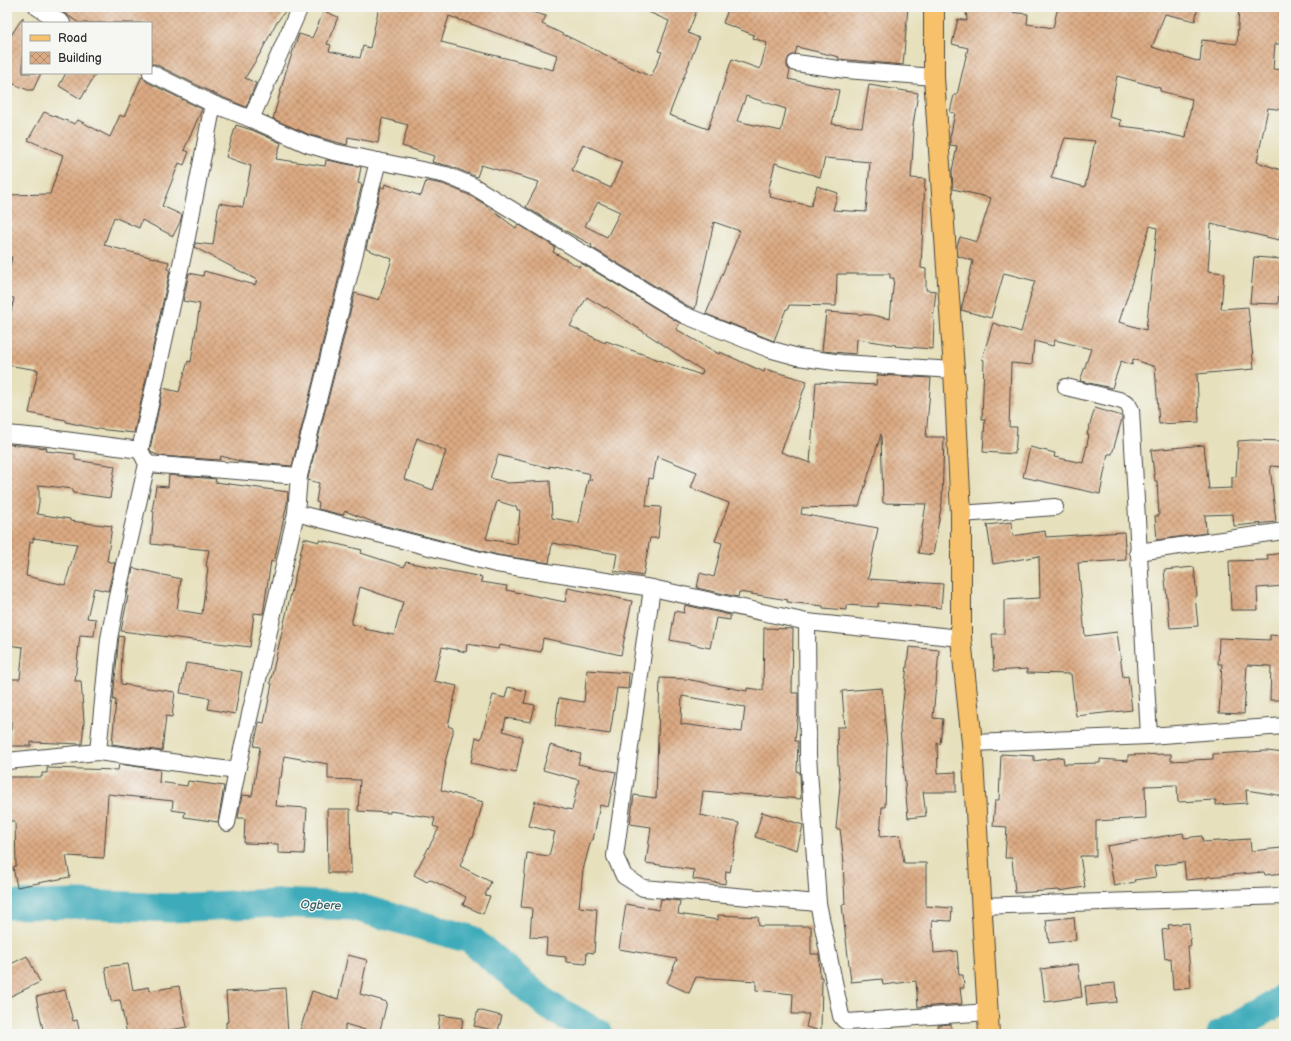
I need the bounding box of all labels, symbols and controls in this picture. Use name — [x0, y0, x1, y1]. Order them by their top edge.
legend — [22, 22, 152, 74]
text: Road — [58, 31, 87, 46]
text: Building — [58, 51, 102, 66]
water label: Ogbere — [300, 897, 342, 914]

